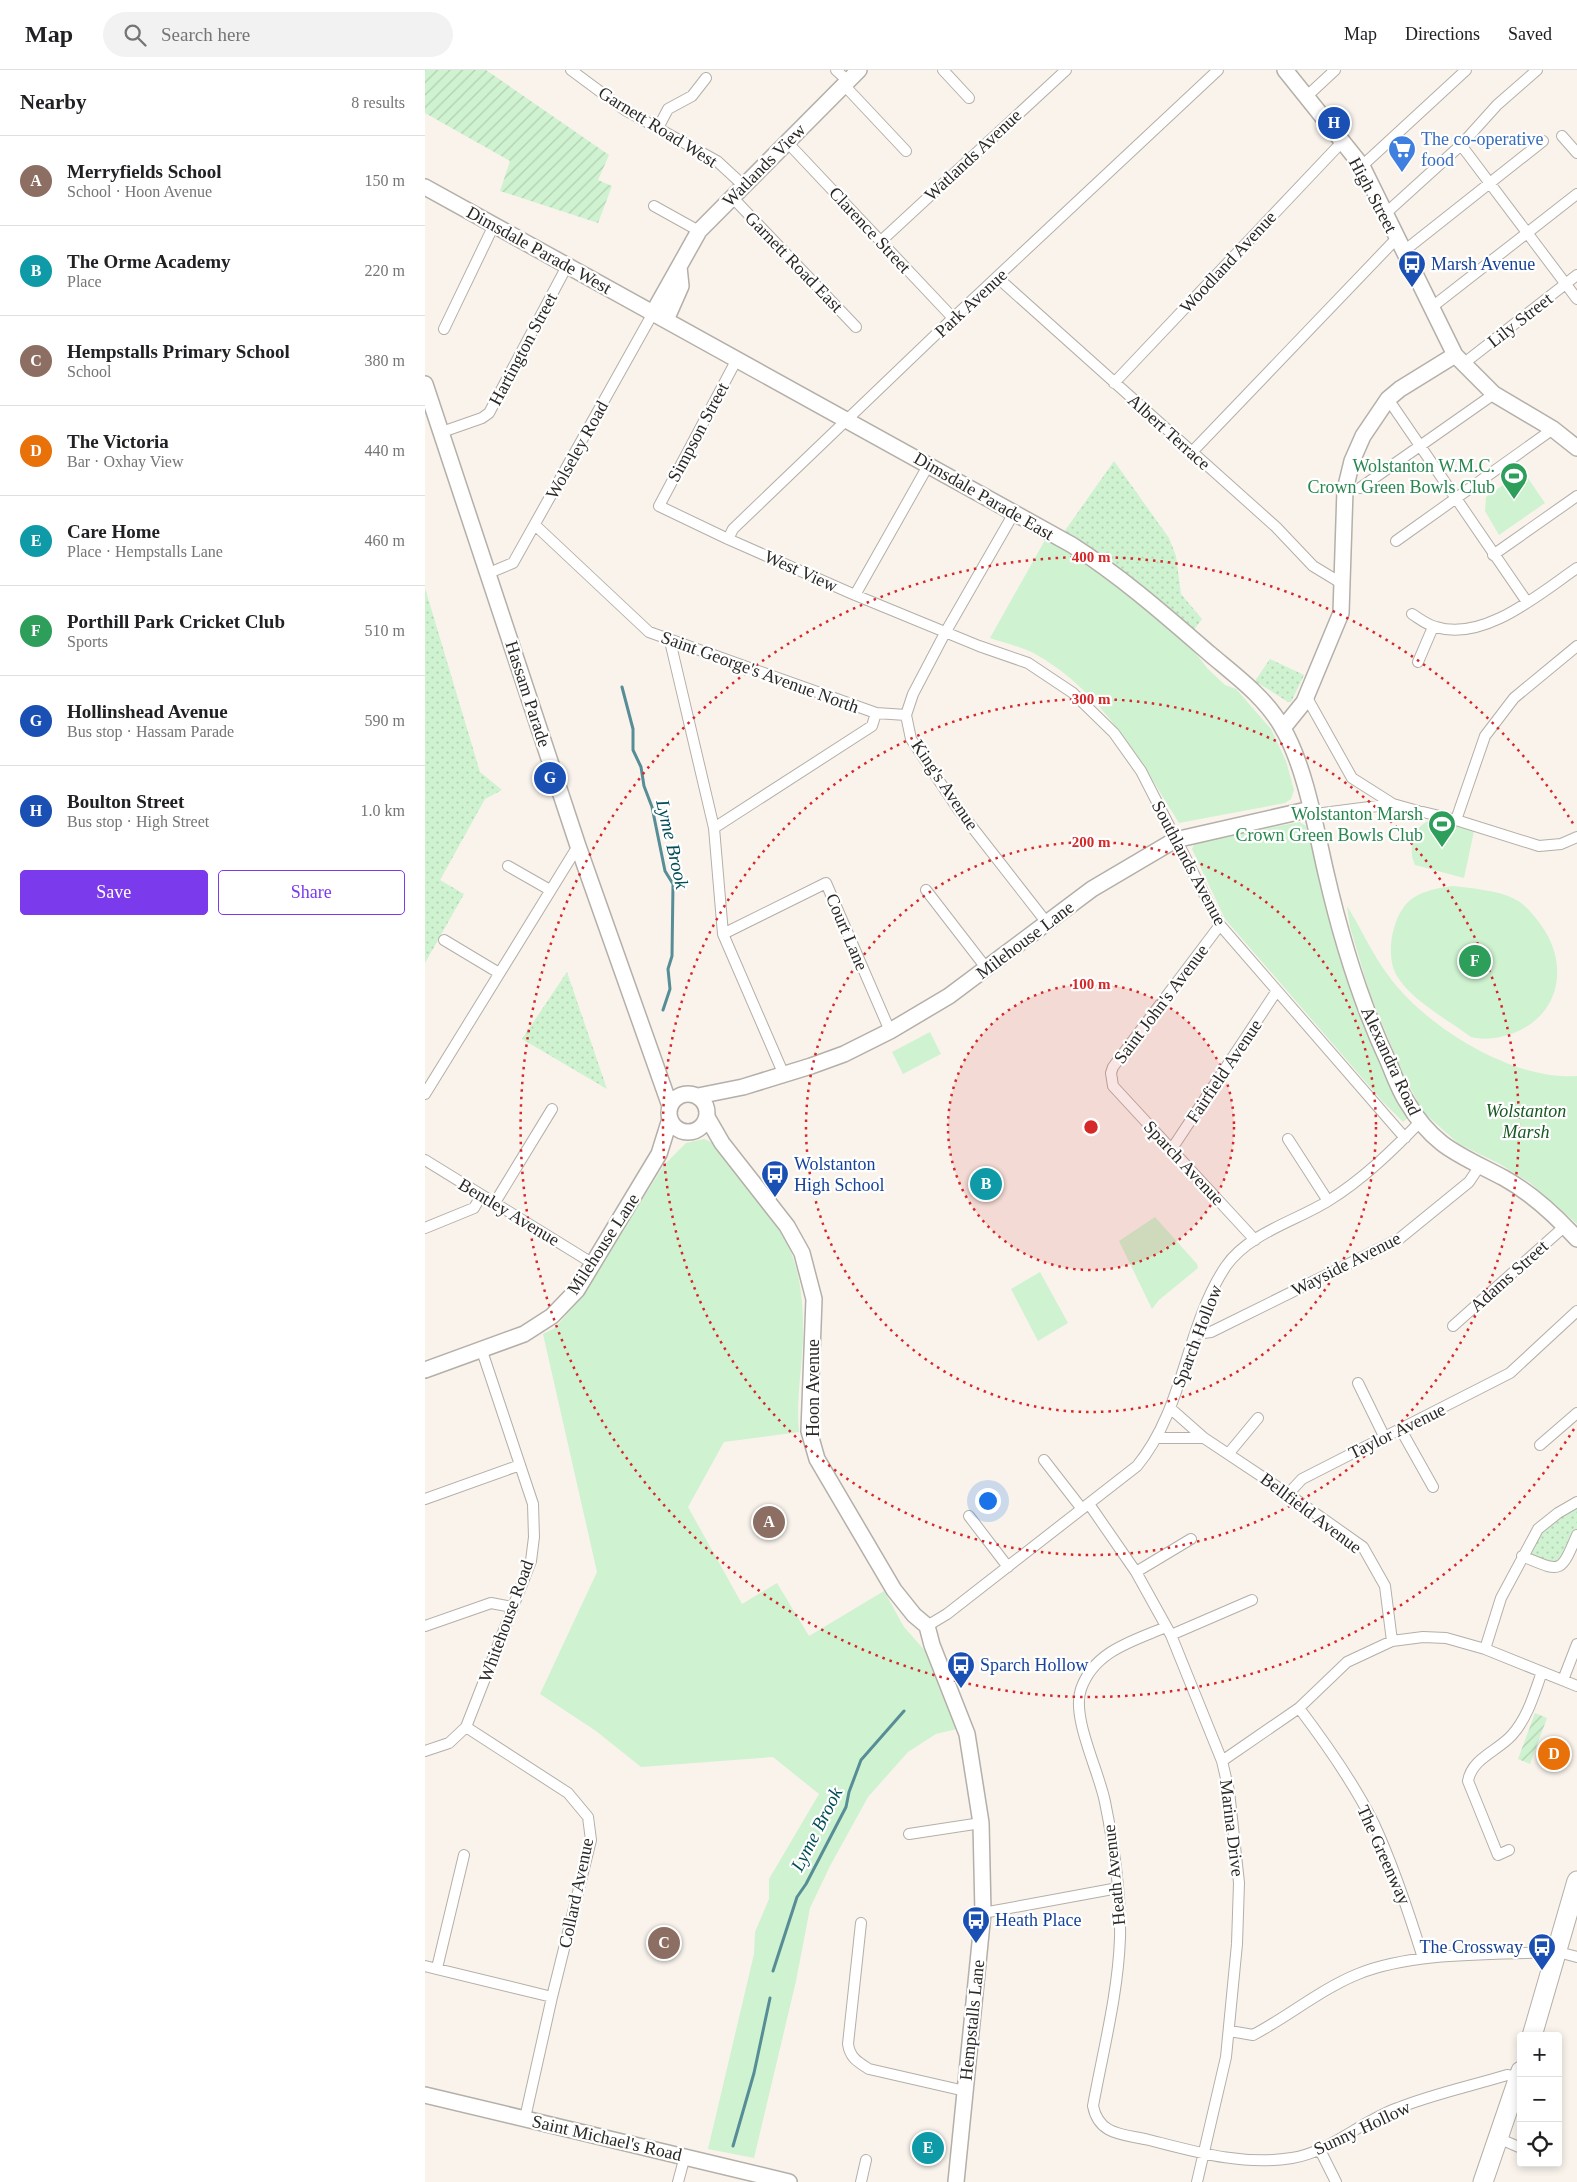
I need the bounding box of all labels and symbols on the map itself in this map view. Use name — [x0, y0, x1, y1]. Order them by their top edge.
street label: Garnett Road West — [595, 82, 721, 172]
pin: H — [1318, 104, 1350, 142]
street label: Watlands Avenue — [921, 105, 1025, 205]
street label: Watlands View — [719, 120, 809, 210]
place label: The co-operative food — [1421, 129, 1543, 170]
supermarket icon: The co-operative food — [1387, 134, 1417, 173]
street label: High Street — [1345, 154, 1401, 236]
street label: Clarence Street — [825, 183, 915, 277]
street label: Dimsdale Parade West — [463, 202, 615, 298]
street label: Woodland Avenue — [1176, 207, 1280, 317]
street label: Garnett Road East — [741, 208, 847, 316]
bus stop icon: Marsh Avenue — [1397, 249, 1427, 288]
place label: Marsh Avenue — [1431, 254, 1535, 274]
street label: Park Avenue — [931, 265, 1011, 341]
street label: Hartington Street — [485, 289, 561, 409]
street label: Lily Street — [1484, 289, 1556, 351]
street label: Simpson Street — [663, 379, 733, 485]
street label: Albert Terrace — [1124, 390, 1214, 474]
street label: Wolseley Road — [542, 397, 612, 503]
street label: Dimsdale Parade East — [911, 448, 1057, 544]
place label: Wolstanton W.M.C. Crown Green Bowls Club — [1308, 456, 1495, 497]
sports icon: Wolstanton W.M.C. Crown Green Bowls Club — [1499, 461, 1529, 500]
street label: West View — [761, 546, 841, 596]
text: 400 m — [1072, 549, 1111, 565]
street label: Saint George's Avenue North — [658, 627, 862, 717]
street label: Hassam Parade — [501, 638, 555, 750]
text: 300 m — [1072, 691, 1111, 707]
street label: King's Avenue — [908, 736, 982, 834]
pin: G — [534, 759, 566, 797]
water label: Lyme Brook — [652, 796, 693, 891]
street label: Southlands Avenue — [1148, 797, 1230, 929]
place label: Wolstanton Marsh Crown Green Bowls Club — [1236, 804, 1423, 845]
sports icon: Wolstanton Marsh Crown Green Bowls Club — [1427, 809, 1457, 848]
text: 200 m — [1072, 834, 1111, 850]
street label: Court Lane — [822, 891, 872, 973]
street label: Milehouse Lane — [972, 897, 1078, 983]
street label: Saint John's Avenue — [1110, 941, 1212, 1067]
pin: F — [1459, 942, 1491, 980]
text: 100 m — [1072, 976, 1111, 992]
street label: Alexandra Road — [1357, 1004, 1425, 1118]
street label: Fairfield Avenue — [1182, 1016, 1266, 1126]
park label: Wolstanton Marsh — [1486, 1101, 1566, 1142]
street label: Sparch Avenue — [1140, 1117, 1228, 1209]
centre of rings — [1082, 1118, 1100, 1136]
place label: Wolstanton High School — [794, 1154, 885, 1195]
bus stop icon: Wolstanton High School — [760, 1159, 790, 1198]
pin: B — [970, 1165, 1002, 1203]
street label: Bentley Avenue — [455, 1174, 563, 1250]
street label: Milehouse Lane — [563, 1190, 643, 1298]
street label: Wayside Avenue — [1288, 1228, 1404, 1300]
street label: Adams Street — [1466, 1236, 1552, 1316]
street label: Sparch Hollow — [1168, 1282, 1226, 1390]
street label: Hoon Avenue — [803, 1339, 823, 1437]
street label: Taylor Avenue — [1345, 1399, 1449, 1463]
street label: Bellfield Avenue — [1257, 1469, 1365, 1557]
your location — [975, 1488, 1001, 1514]
pin: A — [753, 1503, 785, 1541]
street label: Whitehouse Road — [475, 1557, 537, 1685]
bus stop icon: Sparch Hollow — [946, 1650, 976, 1689]
place label: Sparch Hollow — [980, 1655, 1088, 1675]
pin: D — [1538, 1735, 1570, 1773]
street label: Marina Drive — [1216, 1778, 1248, 1878]
water label: Lyme Brook — [786, 1783, 847, 1875]
street label: The Greenway — [1353, 1802, 1415, 1908]
street label: Heath Avenue — [1099, 1824, 1129, 1926]
street label: Collard Avenue — [555, 1836, 597, 1950]
bus stop icon: Heath Place — [961, 1905, 991, 1944]
place label: Heath Place — [995, 1910, 1081, 1930]
pin: C — [648, 1924, 680, 1962]
bus stop icon: The Crossway — [1527, 1932, 1557, 1971]
place label: The Crossway — [1420, 1937, 1523, 1957]
street label: Hempstalls Lane — [956, 1959, 988, 2081]
street label: Sunny Hollow — [1310, 2097, 1414, 2159]
street label: Saint Michael's Road — [530, 2111, 684, 2165]
pin: E — [912, 2129, 944, 2167]

